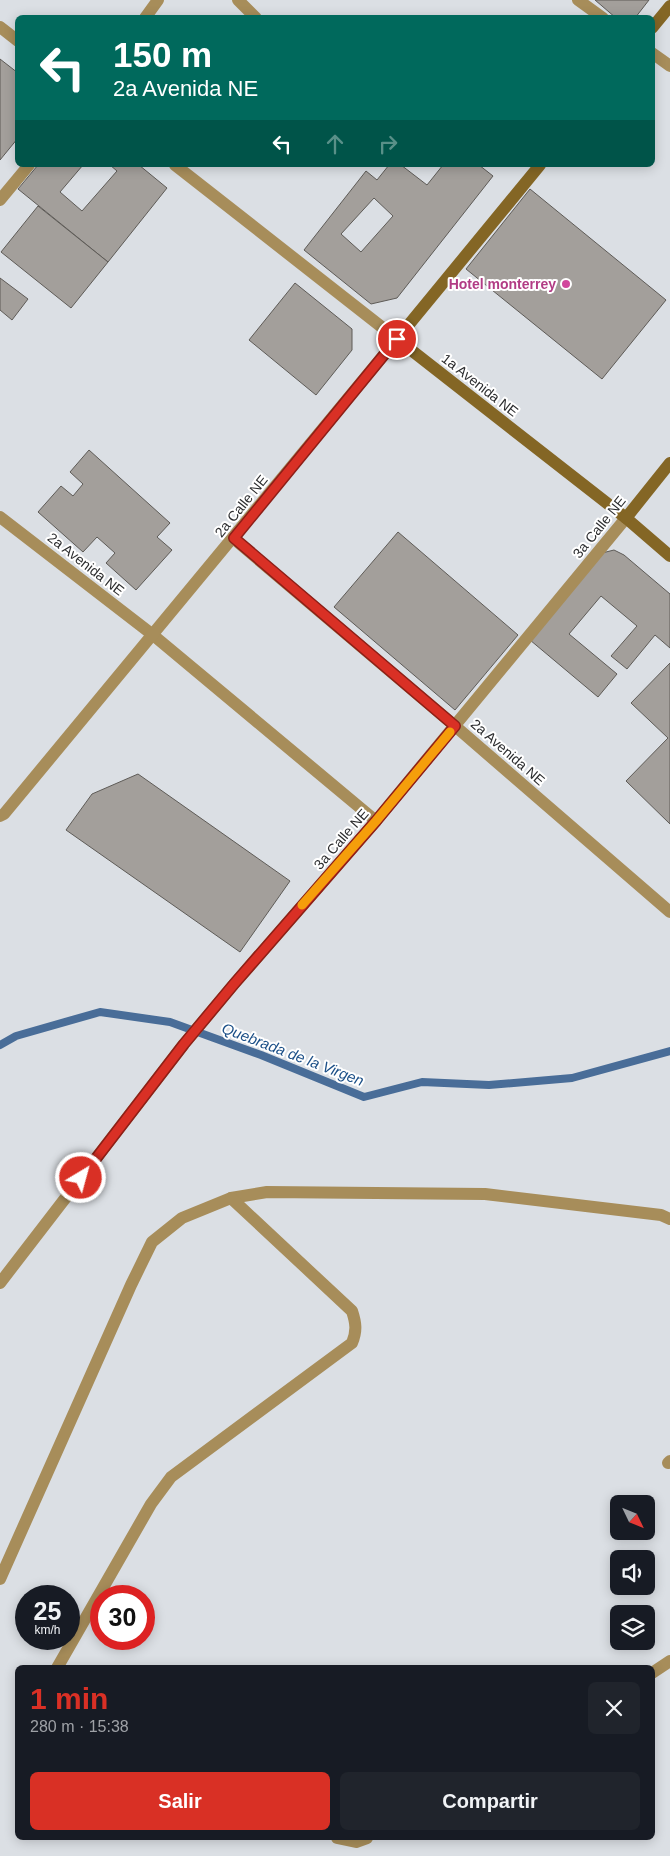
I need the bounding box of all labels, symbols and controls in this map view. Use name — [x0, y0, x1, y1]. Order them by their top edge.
icon: left — [30, 35, 95, 100]
text: 150 m — [113, 35, 212, 74]
text: 2a Avenida NE — [113, 76, 258, 101]
icon: left — [268, 130, 296, 158]
icon: ahead — [321, 130, 349, 158]
icon: right — [374, 130, 402, 158]
place label: Hotel monterrey — [449, 276, 556, 292]
marker: Hotel monterrey — [560, 278, 572, 290]
pin — [376, 318, 418, 360]
icon: arrive — [383, 325, 411, 353]
street label: 1a Avenida NE — [439, 350, 521, 420]
street label: 2a Calle NE — [211, 472, 271, 540]
street label: 3a Calle NE — [569, 493, 629, 561]
street label: 2a Avenida NE — [45, 529, 127, 599]
street label: 2a Avenida NE — [468, 716, 548, 788]
street label: 3a Calle NE — [310, 806, 372, 872]
water label: Quebrada de la Virgen — [220, 1019, 366, 1089]
position arrow — [54, 1151, 106, 1203]
north arrow — [610, 1495, 655, 1540]
map controls — [610, 1495, 655, 1650]
button: sound — [610, 1550, 655, 1595]
speed limit sign: 30 — [90, 1585, 155, 1650]
text: 25 — [34, 1597, 61, 1625]
button: layers — [610, 1605, 655, 1650]
text: km/h — [34, 1623, 61, 1637]
text: 1 min — [30, 1682, 108, 1715]
button: close — [588, 1682, 640, 1734]
text: 280 m · 15:38 — [30, 1718, 129, 1735]
button: Salir — [30, 1772, 330, 1830]
button: Compartir — [340, 1772, 640, 1830]

